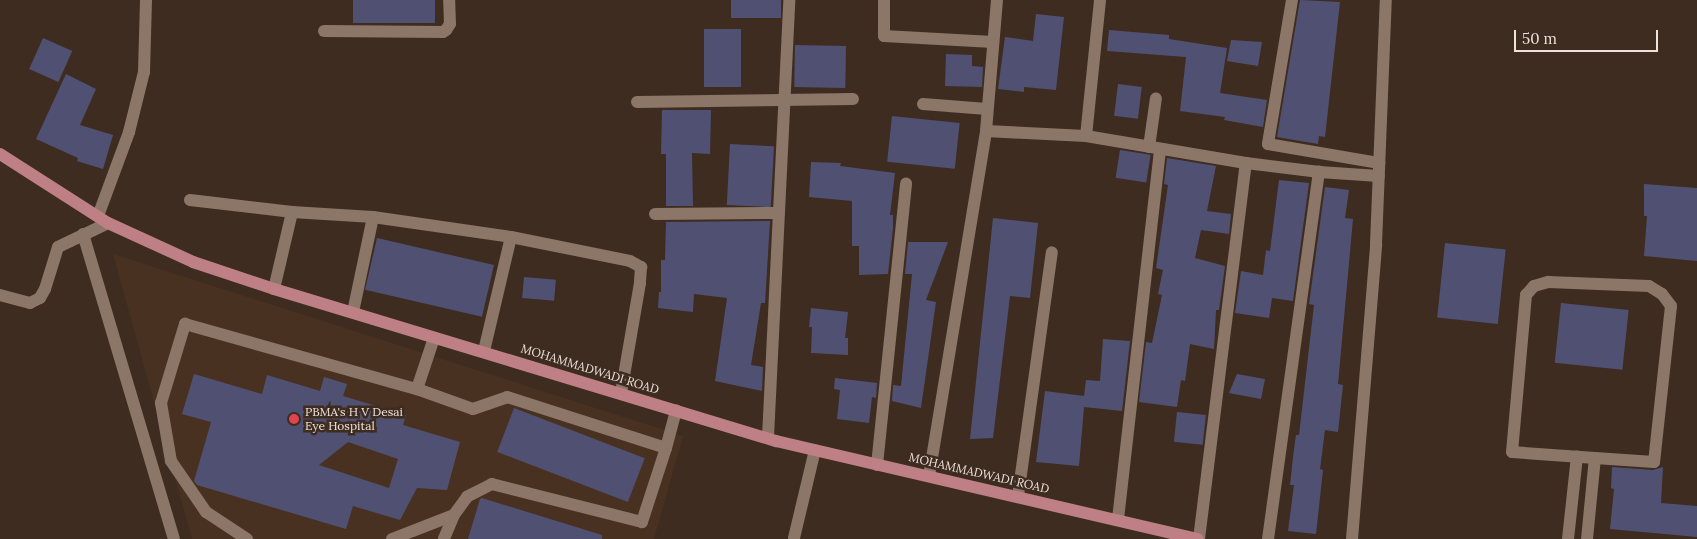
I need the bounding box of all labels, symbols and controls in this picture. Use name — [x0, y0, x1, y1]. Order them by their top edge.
scale bar — [1517, 20, 1661, 52]
text: 50 m — [1522, 29, 1557, 48]
street label: MOHAMMADWADI ROAD — [519, 341, 661, 397]
place label: PBMA's H V Desai Eye Hospital — [305, 405, 403, 433]
marker: PBMA's H V Desai Eye Hospital — [287, 412, 301, 426]
street label: MOHAMMADWADI ROAD — [907, 450, 1051, 496]

